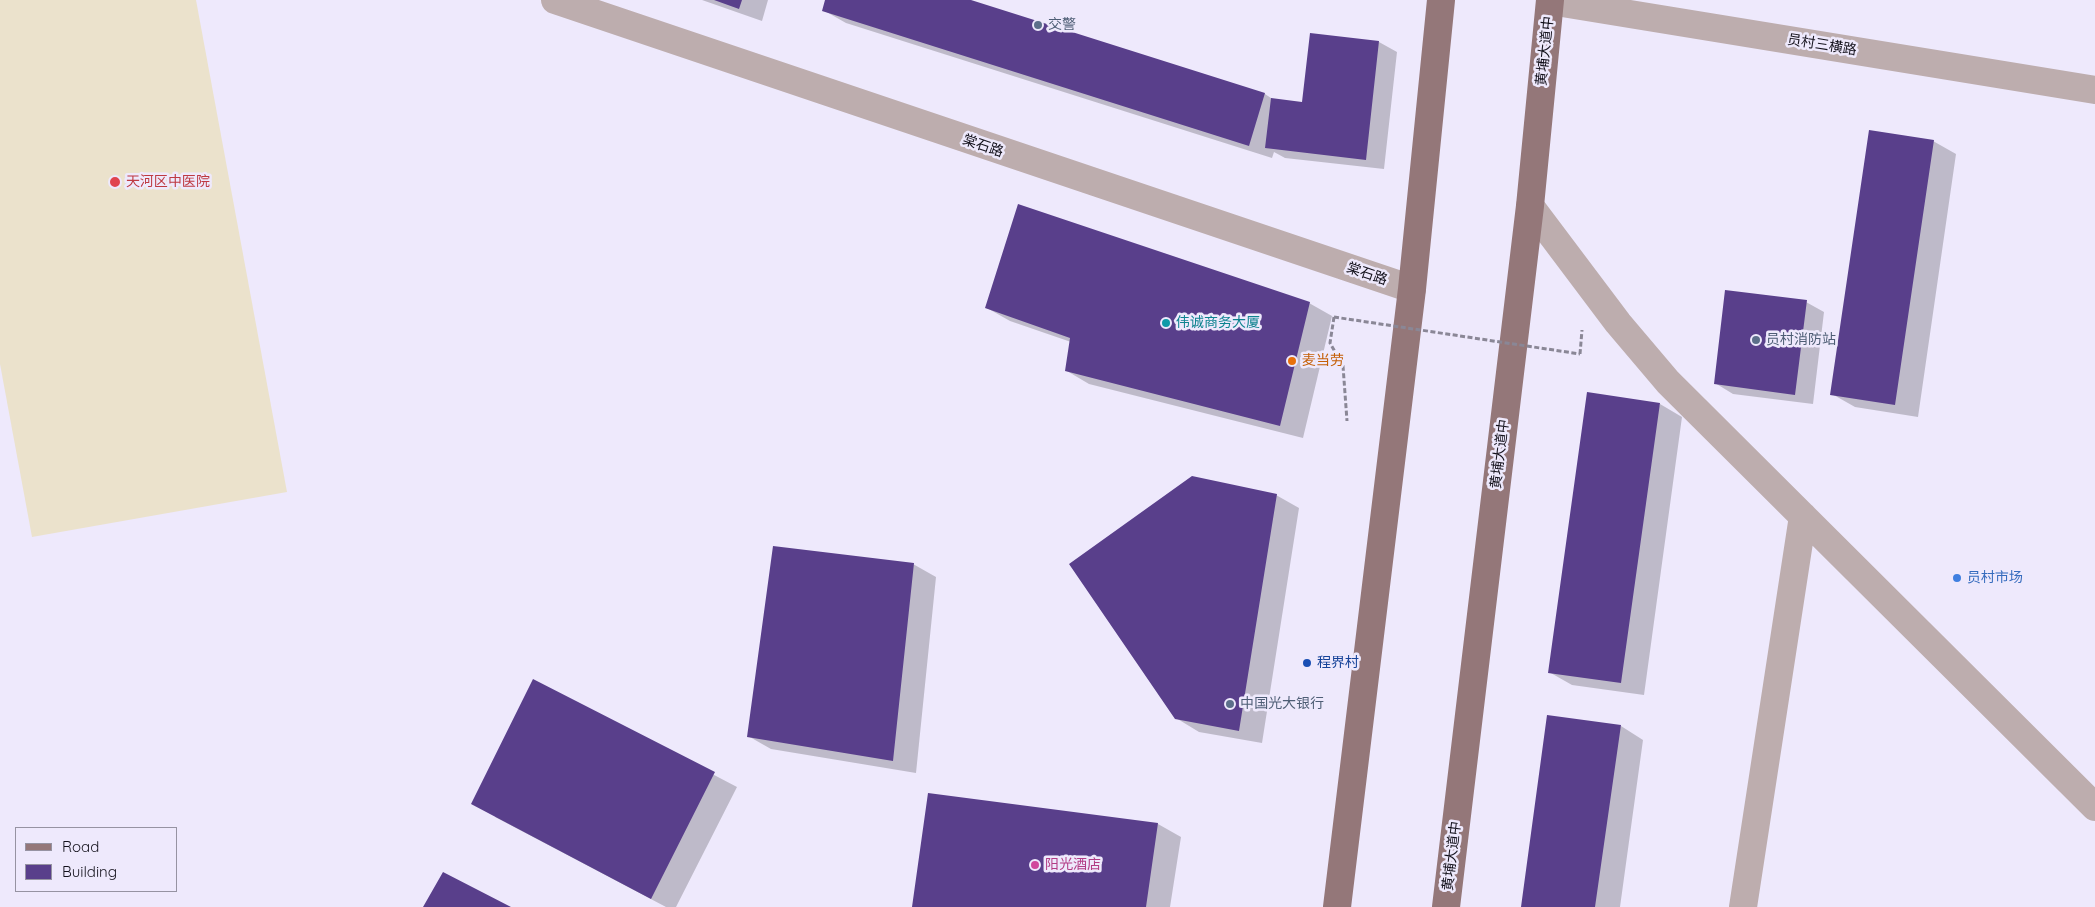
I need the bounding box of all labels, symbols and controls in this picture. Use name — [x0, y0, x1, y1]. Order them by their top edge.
street label: 黄埔大道中 — [1533, 15, 1557, 87]
place label: 交警 — [1048, 17, 1076, 33]
marker: 交警 — [1032, 19, 1044, 31]
street label: 员村三横路 — [1786, 31, 1858, 59]
street label: 棠石路 — [960, 131, 1006, 161]
place label: 天河区中医院 — [126, 174, 210, 190]
marker: 天河区中医院 — [108, 175, 122, 189]
street label: 棠石路 — [1344, 259, 1390, 289]
place label: 伟诚商务大厦 — [1176, 315, 1260, 331]
marker: 伟诚商务大厦 — [1160, 317, 1172, 329]
place label: 员村消防站 — [1766, 332, 1836, 348]
marker: 员村消防站 — [1750, 334, 1762, 346]
place label: 麦当劳 — [1302, 353, 1344, 369]
marker: 麦当劳 — [1286, 355, 1298, 367]
street label: 黄埔大道中 — [1487, 418, 1513, 490]
place label: 员村市场 — [1967, 570, 2023, 586]
marker: 员村市场 — [1951, 572, 1963, 584]
place label: 程界村 — [1317, 655, 1359, 671]
marker: 程界村 — [1301, 657, 1313, 669]
place label: 中国光大银行 — [1240, 696, 1324, 712]
marker: 中国光大银行 — [1224, 698, 1236, 710]
street label: 黄埔大道中 — [1439, 820, 1465, 892]
legend — [15, 827, 178, 892]
text: Road — [62, 837, 99, 856]
place label: 阳光酒店 — [1045, 857, 1101, 873]
marker: 阳光酒店 — [1029, 859, 1041, 871]
text: Building — [62, 862, 117, 881]

